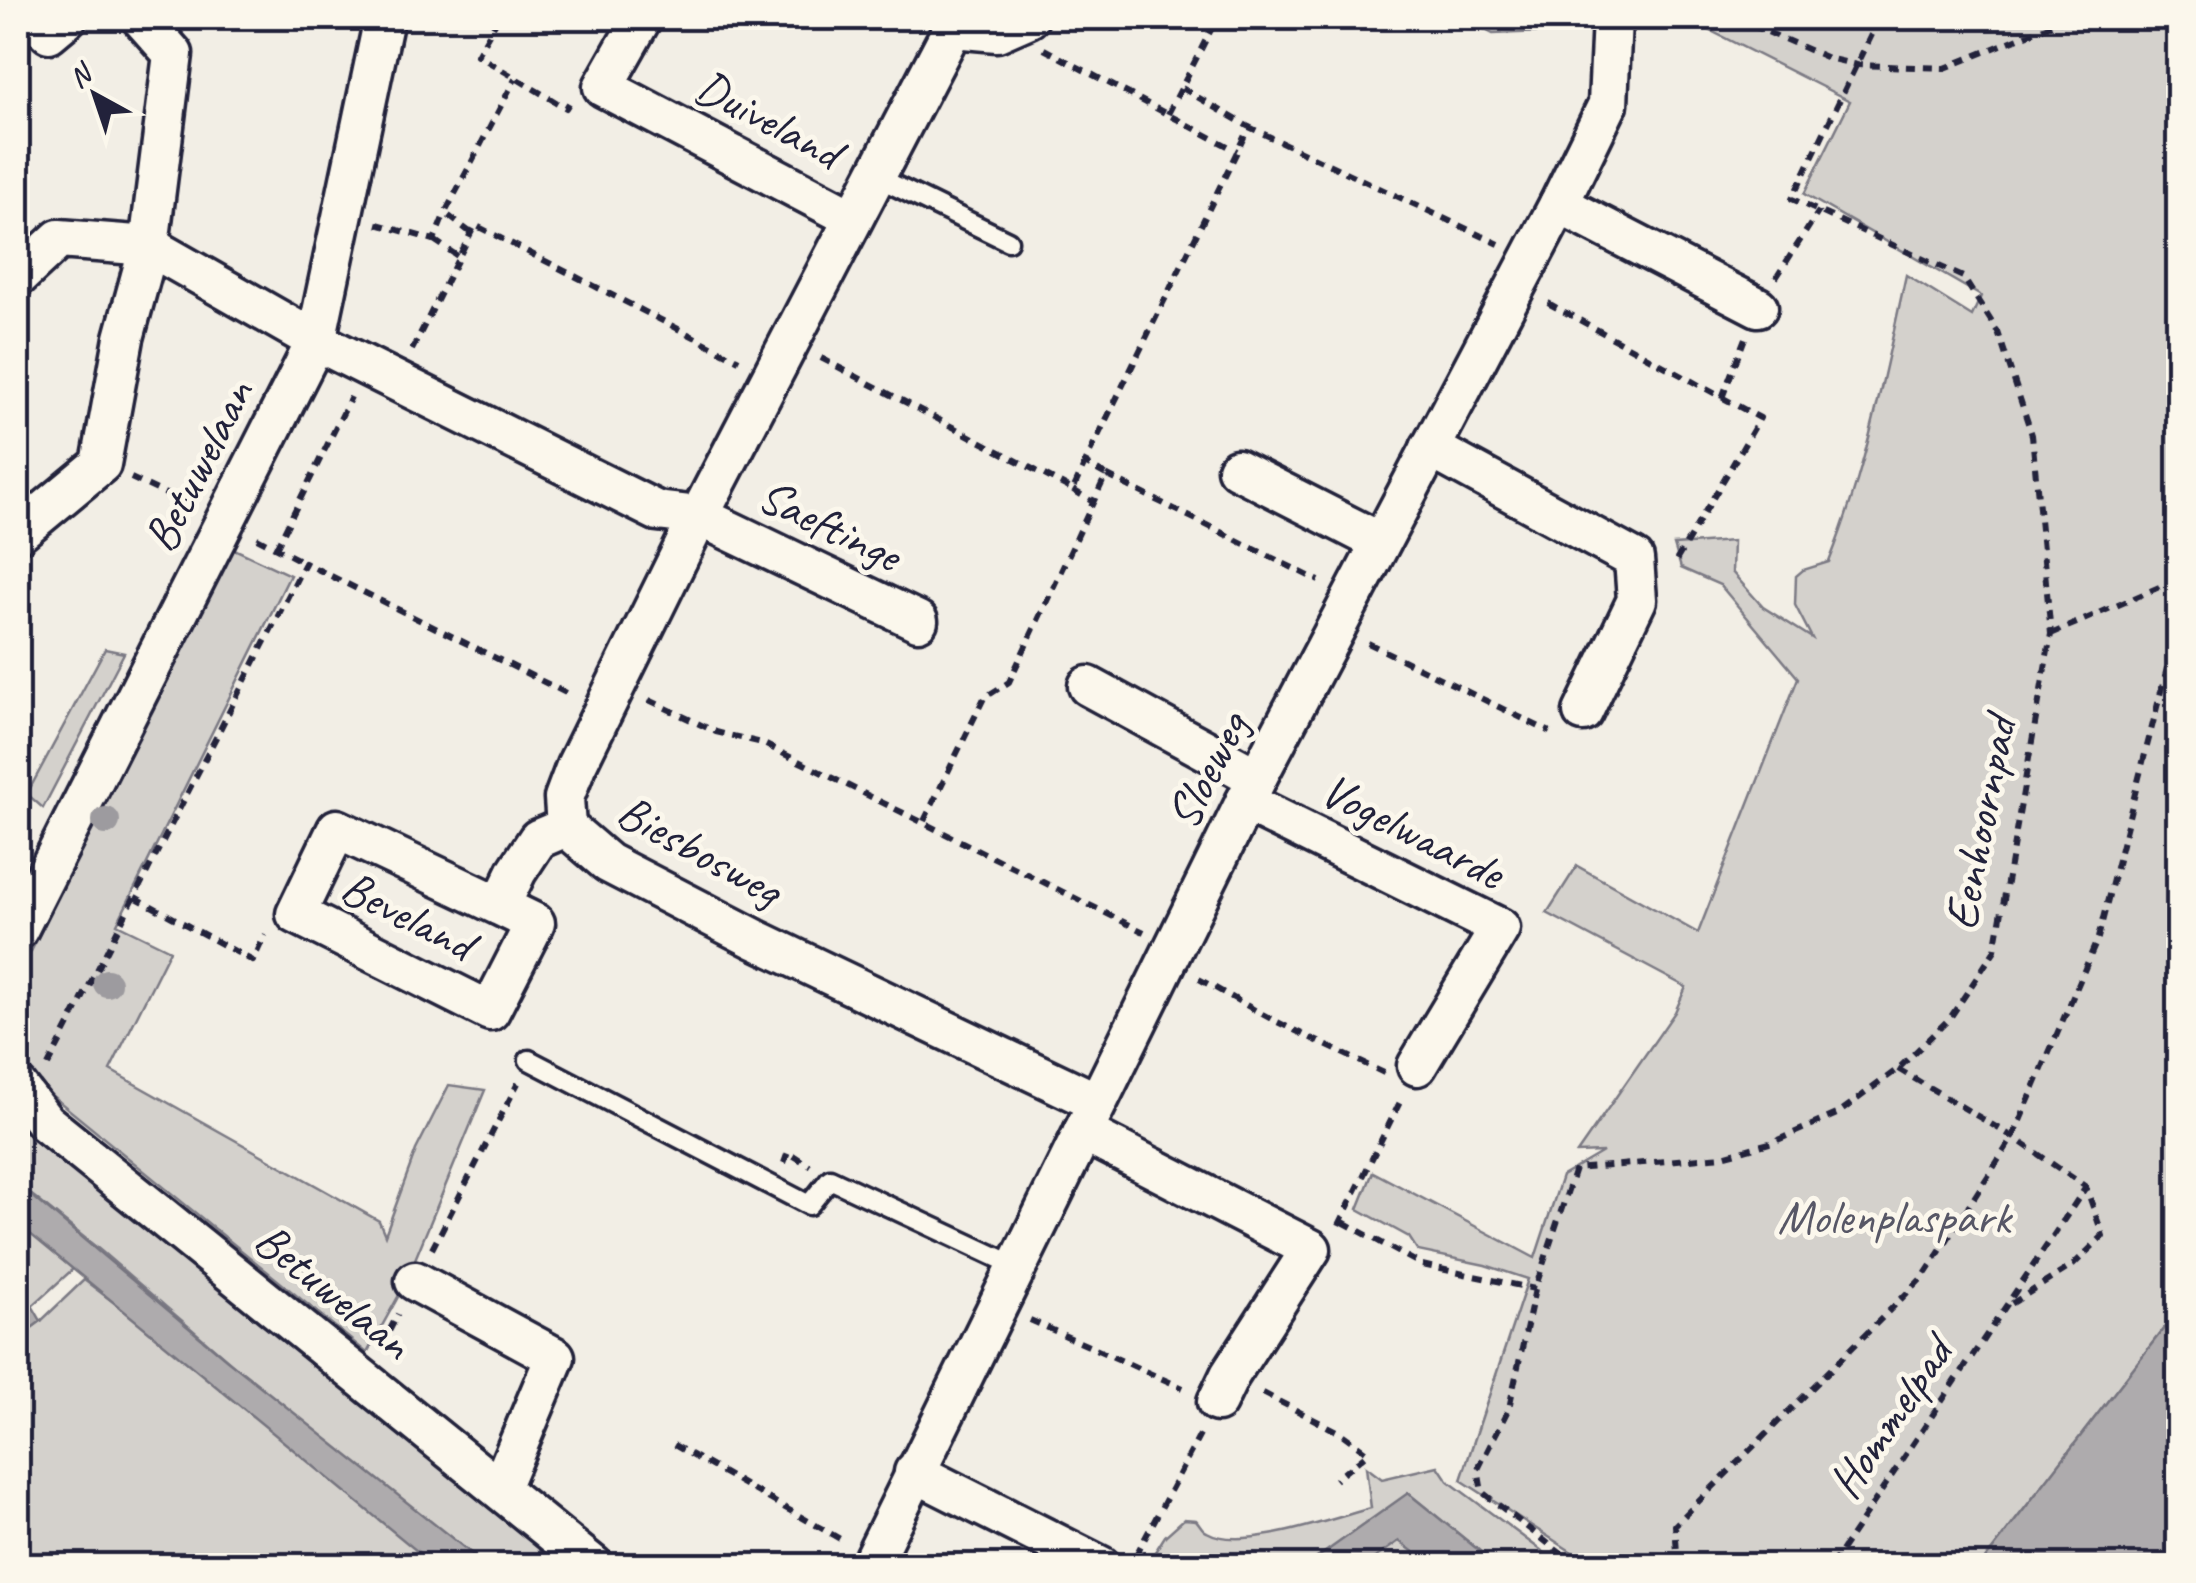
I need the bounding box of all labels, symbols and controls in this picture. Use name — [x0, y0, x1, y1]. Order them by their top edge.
north arrow — [45, 45, 145, 145]
text: N — [61, 54, 101, 95]
street label: Duiveland — [686, 56, 858, 185]
street label: Betuwelaan — [129, 368, 267, 561]
street label: Saeftinge — [749, 465, 913, 586]
street label: Sloeweg — [1152, 700, 1263, 839]
street label: Eenhoornpad — [1930, 706, 2031, 935]
street label: Vogelwaarde — [1311, 759, 1517, 904]
street label: Biesbosweg — [607, 780, 795, 921]
street label: Beveland — [331, 856, 490, 977]
park label: Molenplaspark — [1777, 1187, 2014, 1247]
street label: Betuwelaan — [243, 1209, 425, 1373]
street label: Hommelpad — [1814, 1320, 1969, 1509]

